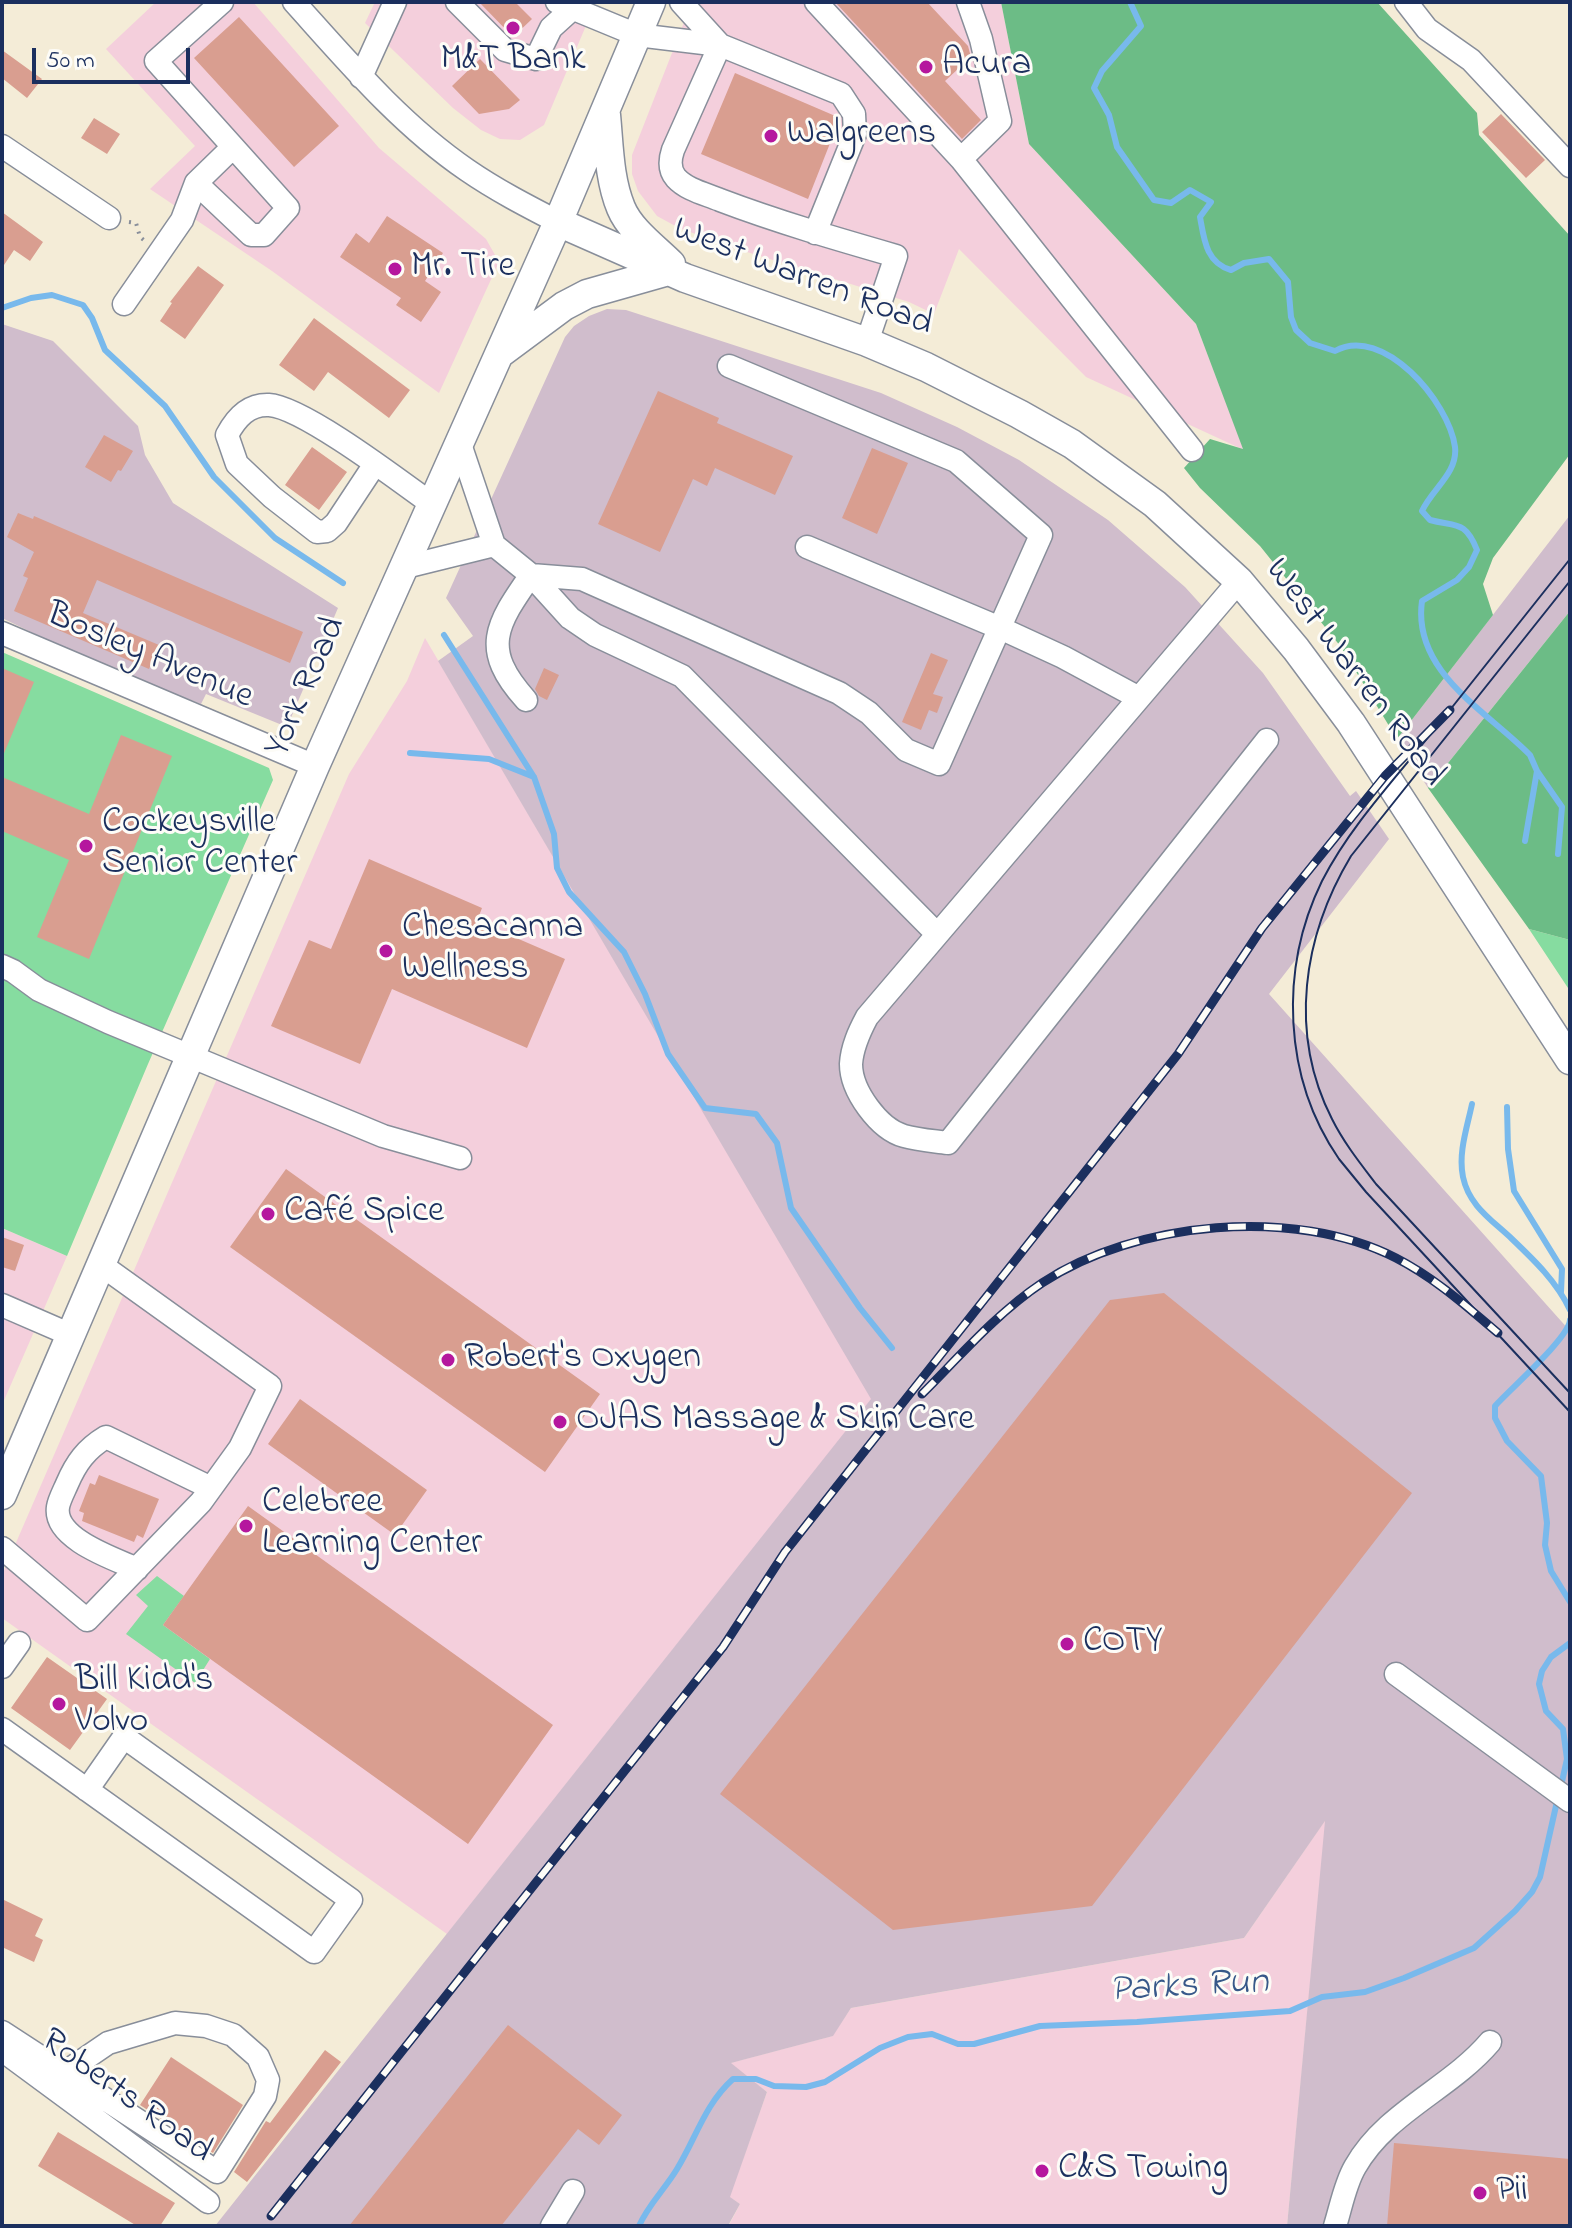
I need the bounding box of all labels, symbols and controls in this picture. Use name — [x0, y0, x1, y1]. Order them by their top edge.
marker: M&T Bank — [504, 19, 522, 37]
scale bar — [36, 32, 194, 82]
place label: M&T Bank — [440, 40, 586, 84]
text: 50 m — [46, 44, 95, 79]
place label: Acura — [942, 45, 1031, 89]
marker: Acura — [917, 58, 935, 76]
place label: Walgreens — [787, 114, 936, 158]
marker: Walgreens — [762, 127, 780, 145]
street label: West Warren Road — [666, 210, 938, 348]
place label: Mr. Tire — [411, 247, 515, 291]
marker: Mr. Tire — [386, 260, 404, 278]
street label: West Warren Road — [1253, 551, 1453, 797]
street label: Bosley Avenue — [39, 595, 259, 721]
street label: York Road — [258, 611, 358, 765]
place label: Cockeysville Senior Center — [102, 803, 297, 888]
marker: Cockeysville Senior Center — [77, 837, 95, 855]
place label: Chesacanna Wellness — [402, 908, 583, 993]
marker: Chesacanna Wellness — [377, 942, 395, 960]
place label: Café Spice — [284, 1192, 444, 1236]
marker: Café Spice — [259, 1205, 277, 1223]
place label: Robert's Oxygen — [464, 1338, 701, 1382]
marker: Robert's Oxygen — [439, 1351, 457, 1369]
place label: OJAS Massage & Skin Care — [576, 1400, 974, 1444]
marker: OJAS Massage & Skin Care — [551, 1413, 569, 1431]
place label: Celebree Learning Center — [262, 1483, 482, 1568]
marker: Celebree Learning Center — [237, 1517, 255, 1535]
place label: COTY — [1083, 1622, 1162, 1666]
marker: COTY — [1058, 1635, 1076, 1653]
place label: Bill Kidd's Volvo — [75, 1661, 213, 1746]
marker: Bill Kidd's Volvo — [50, 1695, 68, 1713]
water label: Parks Run — [1108, 1962, 1270, 2016]
street label: Roberts Road — [31, 2021, 219, 2175]
place label: C&S Towing — [1058, 2149, 1228, 2193]
marker: C&S Towing — [1033, 2162, 1051, 2180]
place label: Pii — [1496, 2171, 1528, 2215]
marker: Pii — [1471, 2184, 1489, 2202]

